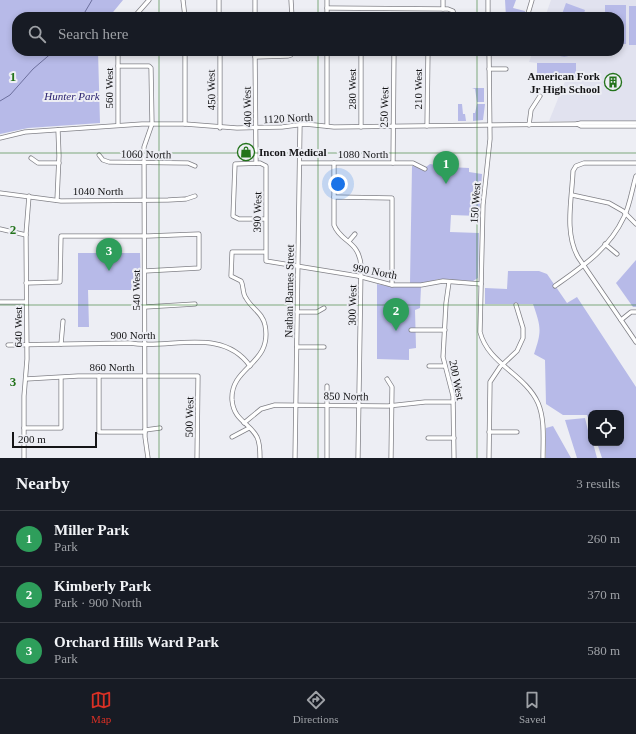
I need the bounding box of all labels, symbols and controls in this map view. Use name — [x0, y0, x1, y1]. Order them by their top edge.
search box — [12, 12, 624, 56]
icon: search — [26, 23, 48, 45]
text: Search here — [58, 26, 128, 42]
street label: 560 West — [103, 68, 115, 108]
text: 1 — [10, 69, 16, 84]
street label: 280 West — [346, 69, 358, 109]
street label: 210 West — [412, 69, 424, 109]
street label: 450 West — [205, 70, 217, 110]
place label: American Fork Jr High School — [528, 70, 601, 95]
building icon: American Fork Jr High School — [603, 72, 623, 92]
street label: 400 West — [241, 87, 253, 127]
street label: 250 West — [378, 87, 390, 127]
park label: Hunter Park — [43, 90, 101, 102]
street label: 1120 North — [263, 111, 314, 125]
shop icon: Incon Medical — [236, 142, 256, 162]
place label: Incon Medical — [259, 146, 327, 158]
street label: 1060 North — [121, 148, 172, 160]
street label: 1080 North — [338, 148, 389, 160]
pin: 1 — [433, 151, 459, 184]
your location — [328, 174, 348, 194]
street label: 150 West — [468, 182, 482, 224]
street label: 1040 North — [73, 185, 124, 197]
street label: 390 West — [251, 192, 263, 232]
text: 2 — [10, 222, 16, 237]
pin: 3 — [96, 238, 122, 271]
street label: Nathan Barnes Street — [282, 244, 296, 338]
street label: 990 North — [352, 261, 399, 281]
street label: 540 West — [130, 270, 142, 310]
street label: 300 West — [346, 285, 358, 325]
pin: 2 — [383, 298, 409, 331]
street label: 640 West — [12, 307, 24, 347]
street label: 900 North — [111, 329, 156, 341]
street label: 200 West — [447, 359, 467, 401]
street label: 860 North — [90, 361, 135, 373]
text: 3 — [10, 374, 17, 389]
street label: 850 North — [323, 390, 369, 402]
street label: 500 West — [183, 397, 195, 437]
map controls — [588, 410, 624, 446]
button: locate — [588, 410, 624, 446]
scale bar — [12, 430, 97, 449]
text: 200 m — [18, 433, 46, 445]
text: Nearby — [16, 474, 70, 493]
text: 3 results — [576, 476, 620, 491]
text: Miller Park — [54, 522, 129, 538]
text: 1 — [26, 531, 32, 546]
text: 260 m — [587, 531, 620, 546]
text: Park — [54, 539, 78, 554]
text: Kimberly Park — [54, 578, 151, 594]
text: 2 — [26, 587, 32, 602]
text: 370 m — [587, 587, 620, 602]
text: Park · 900 North — [54, 595, 142, 610]
text: Orchard Hills Ward Park — [54, 634, 219, 650]
text: 3 — [26, 643, 32, 658]
text: 580 m — [587, 643, 620, 658]
text: Park — [54, 651, 78, 666]
tab: Map — [90, 689, 112, 725]
tab: Directions — [293, 689, 338, 725]
tab: Saved — [519, 689, 546, 725]

